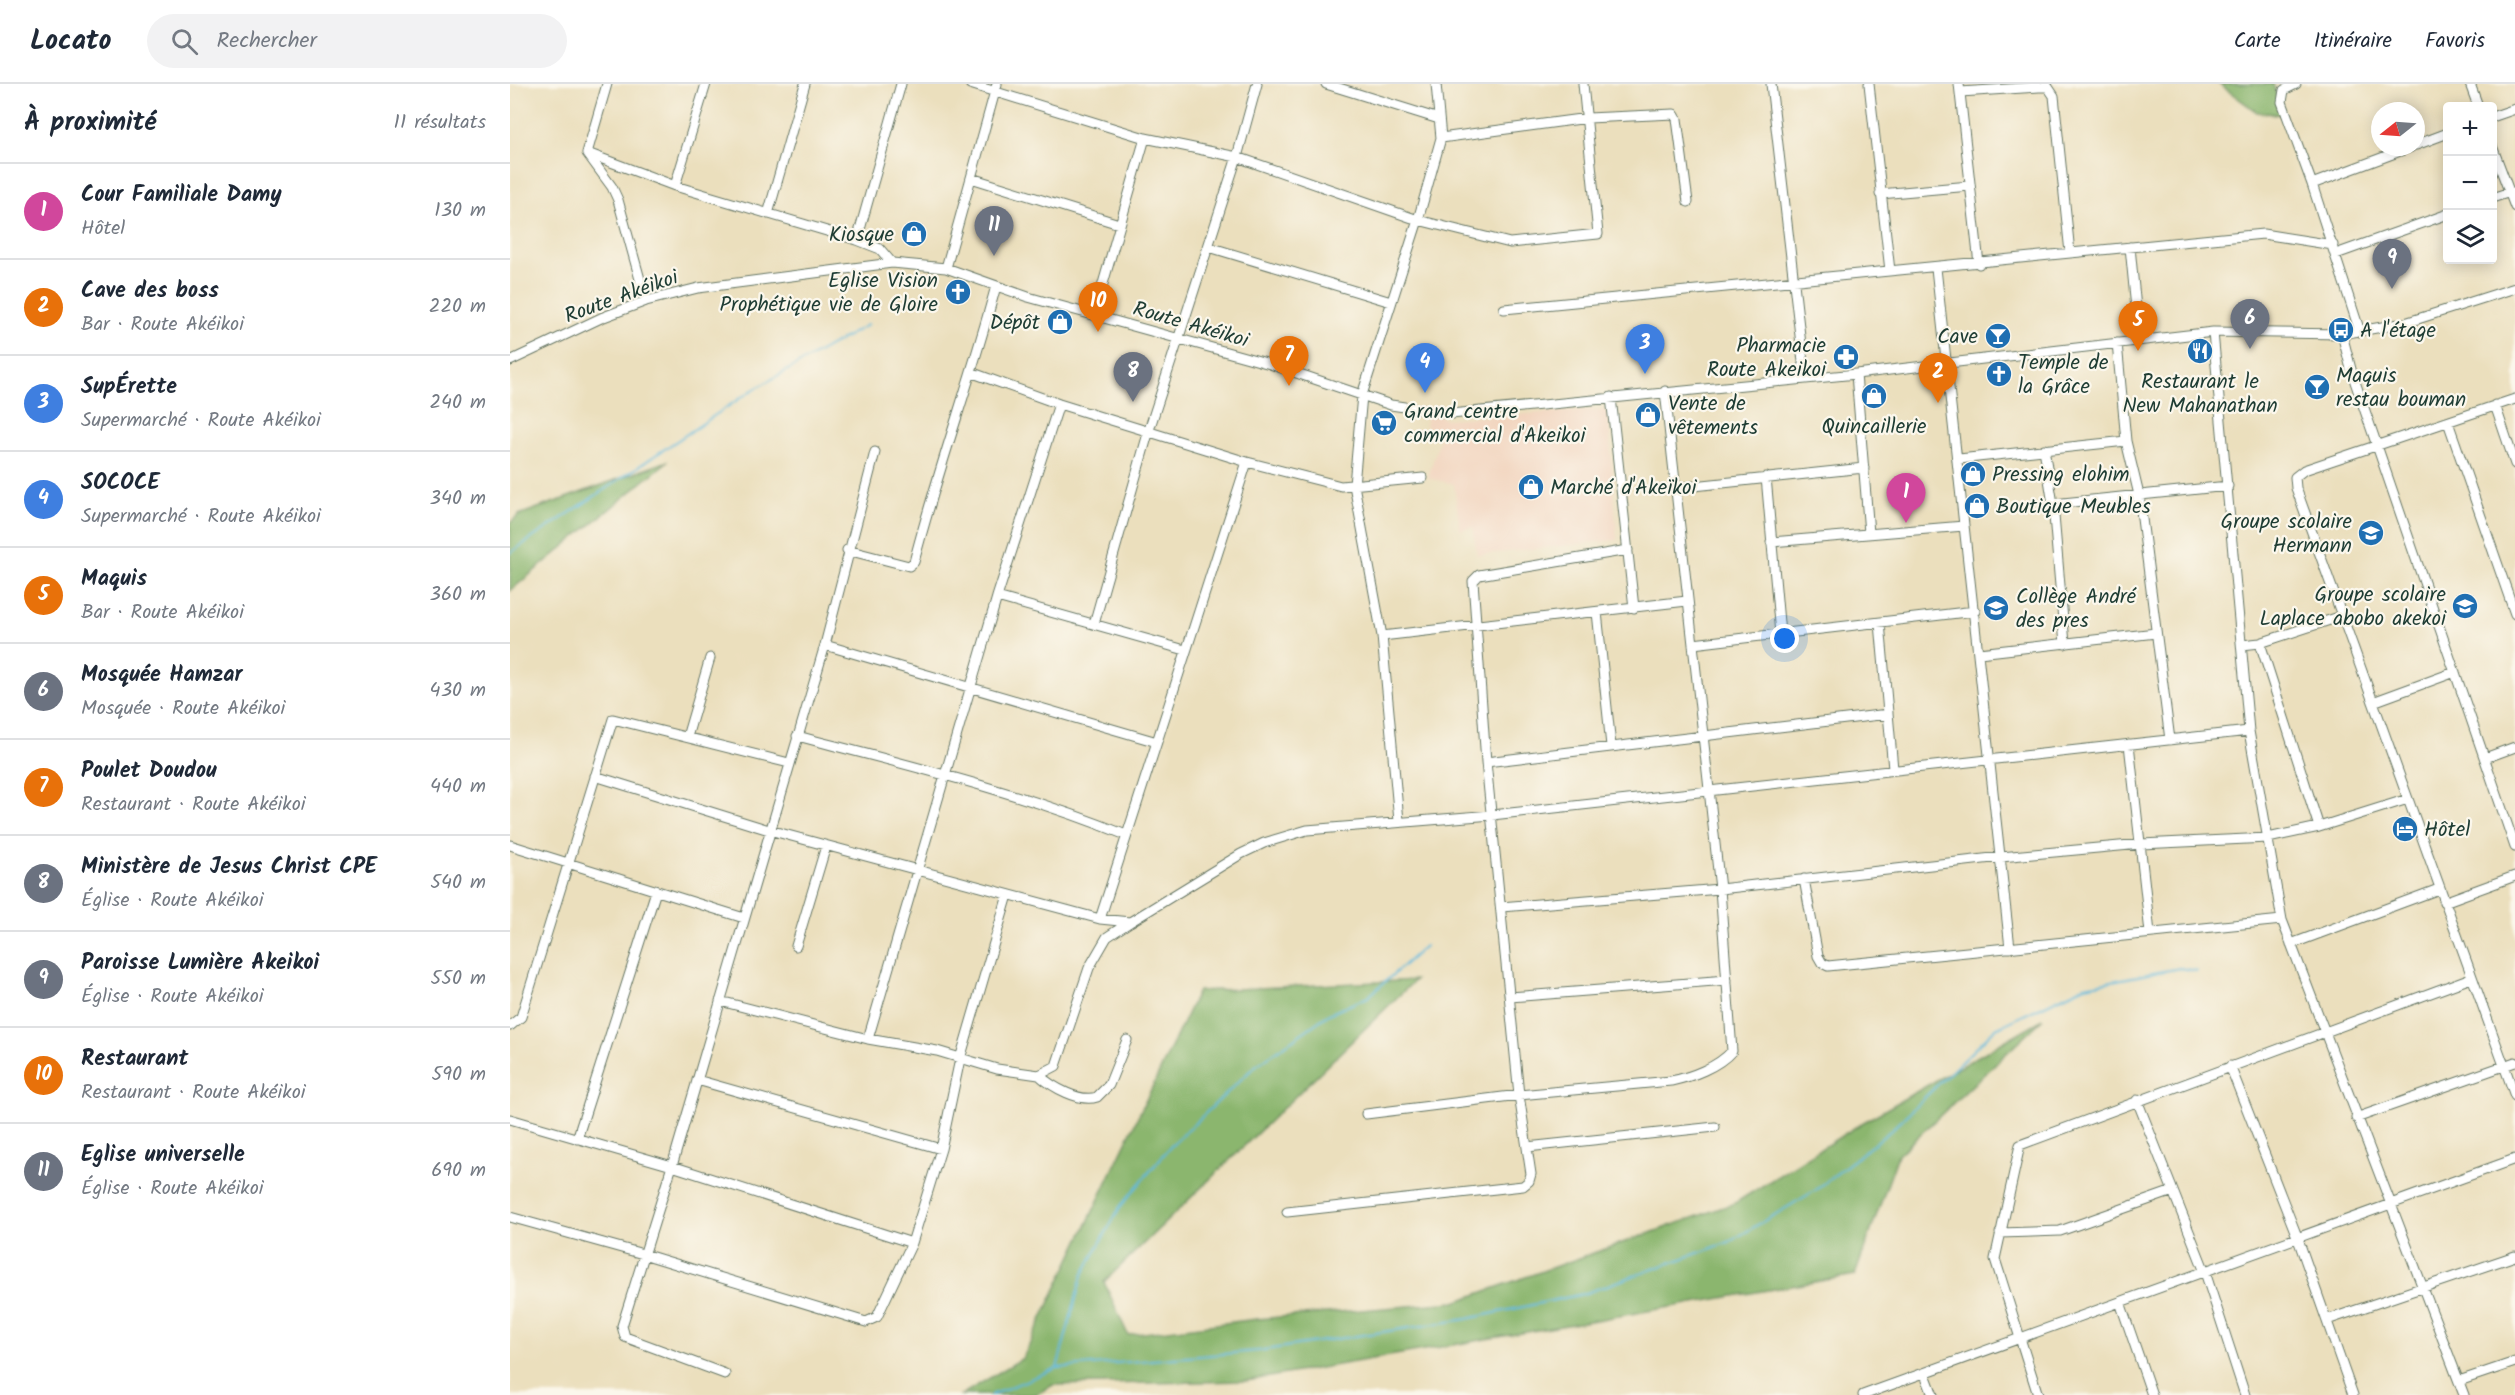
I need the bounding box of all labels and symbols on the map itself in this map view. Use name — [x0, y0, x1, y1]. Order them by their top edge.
north arrow — [2371, 102, 2425, 156]
pin: 11 — [974, 206, 1014, 256]
place label: Kiosque — [829, 219, 895, 252]
shop icon: Kiosque — [899, 219, 929, 249]
pin: 9 — [2372, 240, 2412, 289]
street label: Route Akéikoi — [560, 261, 684, 333]
place label: Eglise Vision Prophétique vie de Gloire — [720, 265, 939, 322]
church icon: Eglise Vision Prophétique vie de Gloire — [943, 277, 973, 307]
pin: 10 — [1078, 282, 1118, 332]
street label: Route Akéikoi — [1129, 293, 1253, 358]
pin: 6 — [2230, 300, 2270, 349]
pin: 5 — [2118, 302, 2158, 351]
place label: Dépôt — [990, 307, 1041, 340]
shop icon: Dépôt — [1045, 307, 1075, 337]
bus stop icon: A l'étage — [2326, 315, 2356, 345]
place label: A l'étage — [2360, 315, 2437, 348]
place label: Cave — [1937, 321, 1979, 354]
bar icon: Cave — [1983, 321, 2013, 351]
pin: 3 — [1626, 324, 1664, 374]
place label: Pharmacie Route Akeikoi — [1707, 330, 1827, 387]
pin: 7 — [1270, 336, 1308, 386]
restaurant icon: Restaurant le New Mahanathan — [2185, 336, 2215, 366]
pharmacy icon: Pharmacie Route Akeikoi — [1831, 342, 1861, 372]
pin: 4 — [1406, 344, 1444, 393]
place label: Temple de la Grâce — [2018, 347, 2109, 404]
pin: 8 — [1114, 352, 1152, 402]
pin: 2 — [1918, 354, 1958, 403]
church icon: Temple de la Grâce — [1984, 359, 2014, 389]
place label: Maquis restau bouman — [2336, 360, 2466, 417]
place label: Restaurant le New Mahanathan — [2122, 366, 2278, 423]
bar icon: Maquis restau bouman — [2302, 372, 2332, 402]
shop icon: Quincaillerie — [1859, 381, 1889, 411]
place label: Vente de vêtements — [1668, 388, 1758, 445]
place label: Grand centre commercial d'Akeikoi — [1404, 396, 1586, 453]
shop icon: Vente de vêtements — [1633, 400, 1663, 430]
supermarket icon: Grand centre commercial d'Akeikoi — [1369, 408, 1399, 438]
place label: Quincaillerie — [1821, 411, 1927, 444]
shop icon: Pressing elohim — [1958, 459, 1988, 489]
place label: Pressing elohim — [1992, 459, 2129, 492]
shop icon: Marché d'Akeïkoi — [1516, 472, 1546, 502]
place label: Marché d'Akeïkoi — [1550, 472, 1698, 505]
pin: 1 — [1886, 474, 1926, 523]
shop icon: Boutique Meubles — [1962, 491, 1992, 521]
place label: Boutique Meubles — [1996, 491, 2151, 524]
place label: Groupe scolaire Hermann — [2220, 506, 2353, 563]
school or university icon: Groupe scolaire Hermann — [2356, 518, 2386, 548]
place label: Groupe scolaire Laplace abobo akekoi — [2260, 579, 2447, 636]
place label: Collège André des pres — [2016, 581, 2137, 638]
school or university icon: Groupe scolaire Laplace abobo akekoi — [2450, 591, 2480, 621]
school or university icon: Collège André des pres — [1981, 593, 2011, 623]
your location — [1770, 624, 1799, 653]
hotel icon: Hôtel — [2390, 814, 2420, 844]
place label: Hôtel — [2424, 814, 2470, 847]

